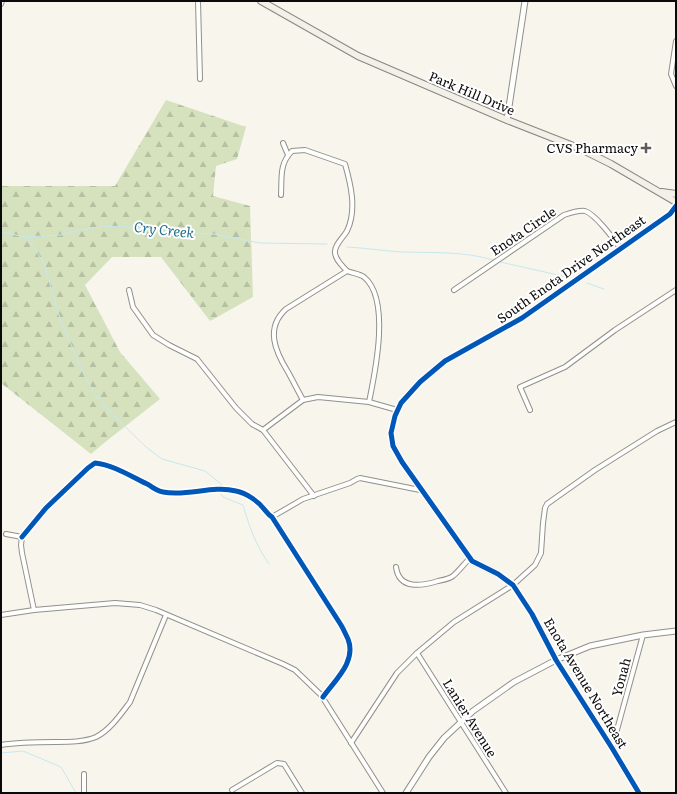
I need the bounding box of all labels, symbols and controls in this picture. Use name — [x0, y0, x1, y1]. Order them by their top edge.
street label: Park Hill Drive — [426, 66, 518, 119]
place label: CVS Pharmacy — [547, 138, 639, 157]
marker: CVS Pharmacy — [641, 143, 651, 153]
street label: Enota Circle — [486, 201, 560, 260]
street label: South Enota Drive Northeast — [493, 209, 650, 327]
water label: Cry Creek — [133, 216, 196, 242]
street label: Enota Avenue Northeast — [540, 614, 633, 752]
street label: Yonah — [606, 655, 635, 699]
street label: Lanier Avenue — [439, 675, 502, 761]

